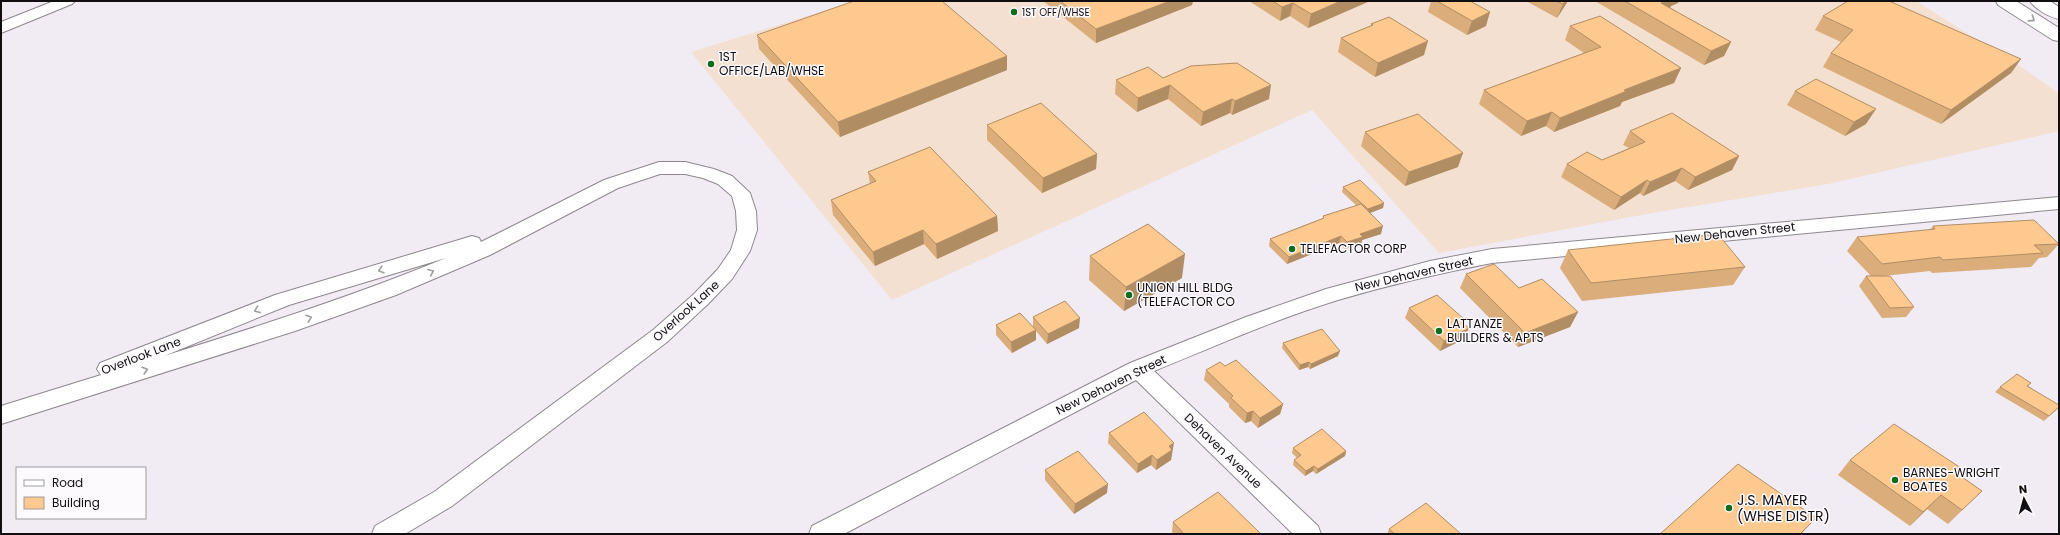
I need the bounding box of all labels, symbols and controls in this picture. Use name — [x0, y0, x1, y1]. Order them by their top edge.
place label: 1ST OFF/WHSE — [1022, 5, 1090, 20]
marker: 1ST OFF/WHSE — [1009, 7, 1019, 17]
one-way arrow — [2028, 14, 2035, 21]
place label: 1ST OFFICE/LAB/WHSE — [719, 48, 824, 79]
marker: 1ST OFFICE/LAB/WHSE — [706, 59, 716, 69]
street label: New Dehaven Street — [1674, 218, 1796, 247]
place label: TELEFACTOR CORP — [1300, 240, 1407, 257]
marker: TELEFACTOR CORP — [1287, 244, 1297, 254]
street label: New Dehaven Street — [1353, 252, 1475, 295]
one-way arrow — [378, 265, 385, 274]
one-way arrow — [427, 269, 434, 277]
street label: Overlook Lane — [649, 276, 723, 345]
place label: UNION HILL BLDG (TELEFACTOR CO — [1137, 279, 1235, 310]
marker: UNION HILL BLDG (TELEFACTOR CO — [1124, 290, 1134, 300]
one-way arrow — [254, 305, 262, 313]
one-way arrow — [305, 314, 312, 322]
place label: LATTANZE BUILDERS & APTS — [1447, 315, 1543, 346]
marker: LATTANZE BUILDERS & APTS — [1434, 326, 1444, 336]
street label: Overlook Lane — [98, 333, 183, 379]
street label: New Dehaven Street — [1053, 350, 1169, 419]
one-way arrow — [141, 366, 148, 375]
street label: Dehaven Avenue — [1181, 409, 1266, 492]
place label: BARNES-WRIGHT BOATES — [1903, 464, 2001, 495]
legend — [16, 467, 146, 519]
text: Road — [52, 474, 83, 491]
marker: BARNES-WRIGHT BOATES — [1890, 475, 1900, 485]
north arrow — [2004, 479, 2044, 519]
text: N — [2018, 481, 2028, 497]
place label: J.S. MAYER (WHSE DISTR) — [1737, 490, 1830, 526]
text: Building — [52, 494, 100, 511]
marker: J.S. MAYER (WHSE DISTR) — [1724, 503, 1734, 513]

